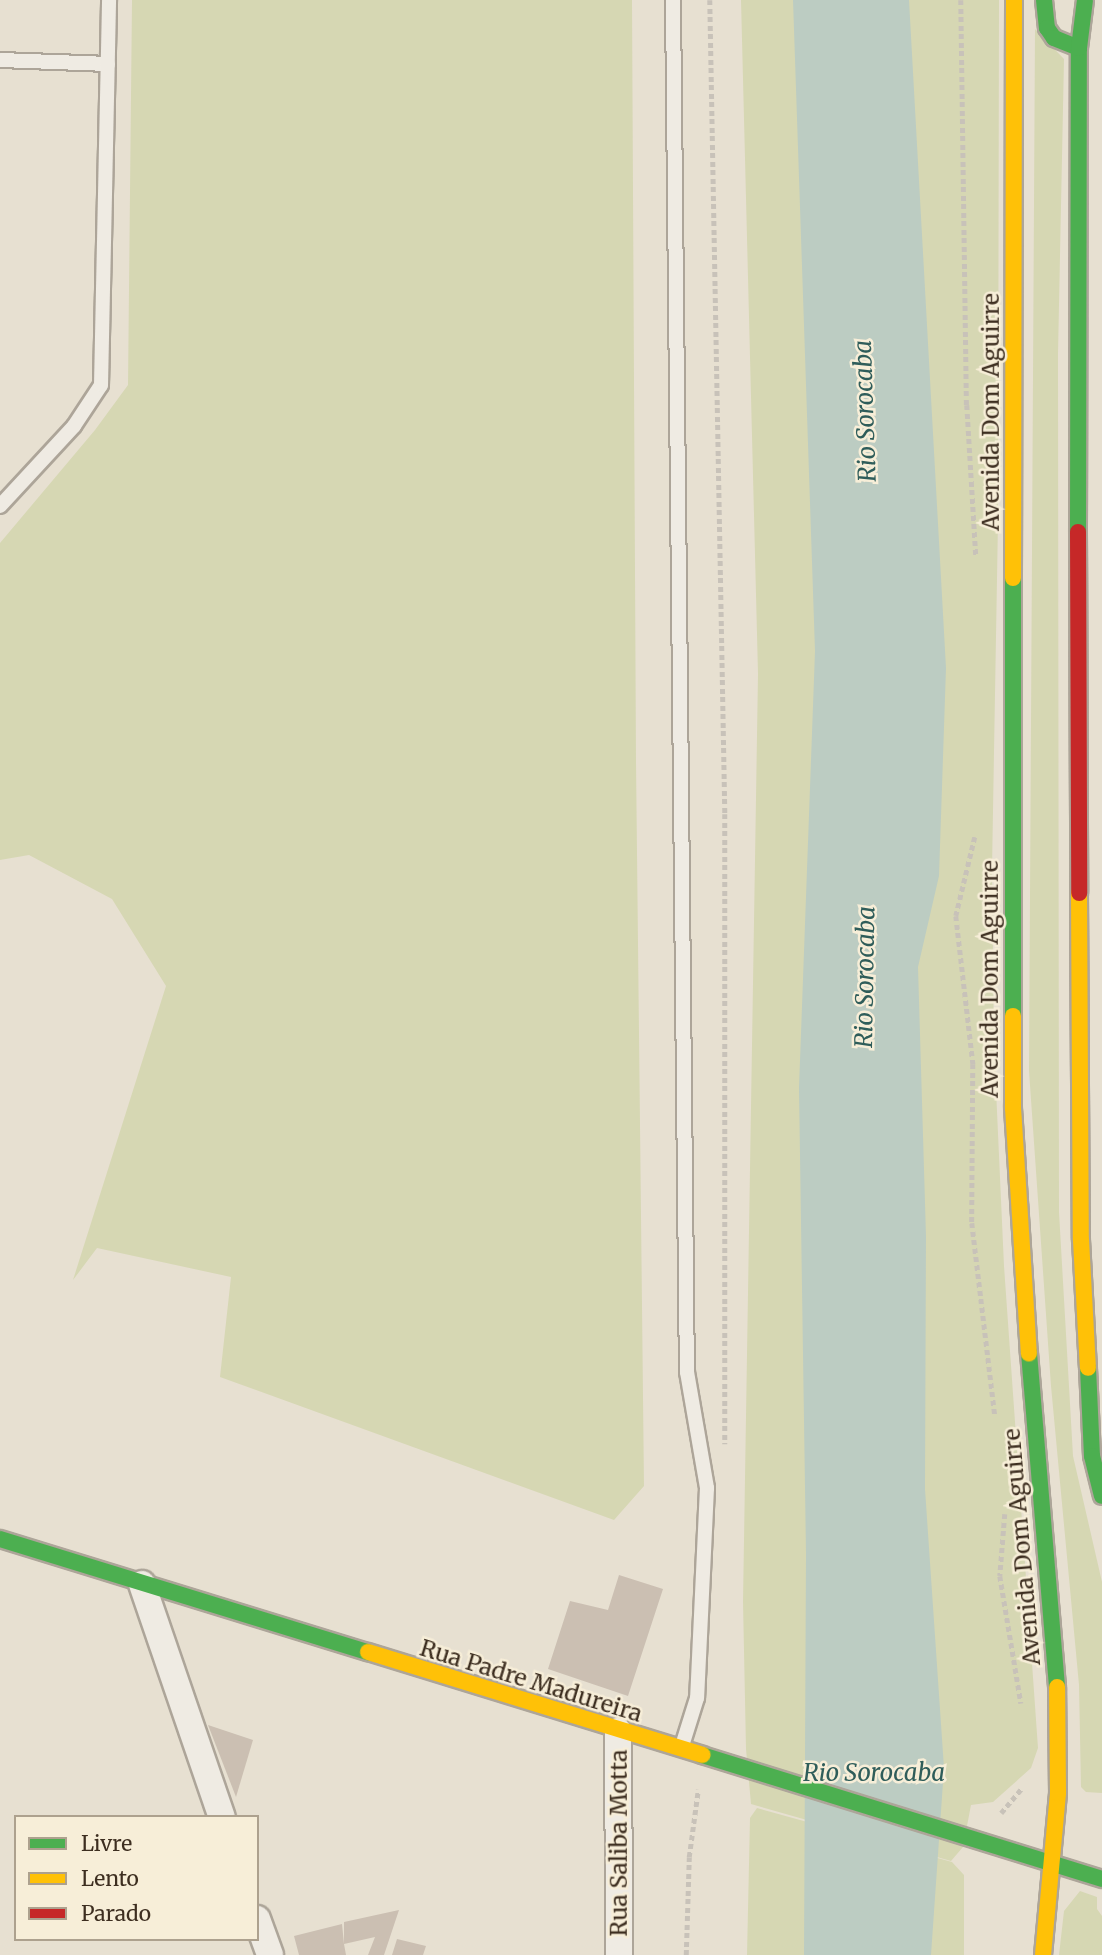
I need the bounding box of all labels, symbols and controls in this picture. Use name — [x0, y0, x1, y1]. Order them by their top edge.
street label: Avenida Dom Aguirre — [977, 293, 1005, 531]
water label: Rio Sorocaba — [848, 340, 882, 482]
street label: Avenida Dom Aguirre — [976, 860, 1004, 1098]
water label: Rio Sorocaba — [849, 906, 881, 1048]
street label: Avenida Dom Aguirre — [998, 1427, 1046, 1667]
street label: Rua Padre Madureira — [417, 1634, 645, 1728]
street label: Rua Saliba Motta — [605, 1749, 633, 1937]
water label: Rio Sorocaba — [803, 1759, 945, 1787]
legend — [14, 1815, 259, 1941]
text: Livre — [81, 1830, 132, 1857]
text: Lento — [81, 1865, 139, 1892]
text: Parado — [81, 1900, 151, 1927]

